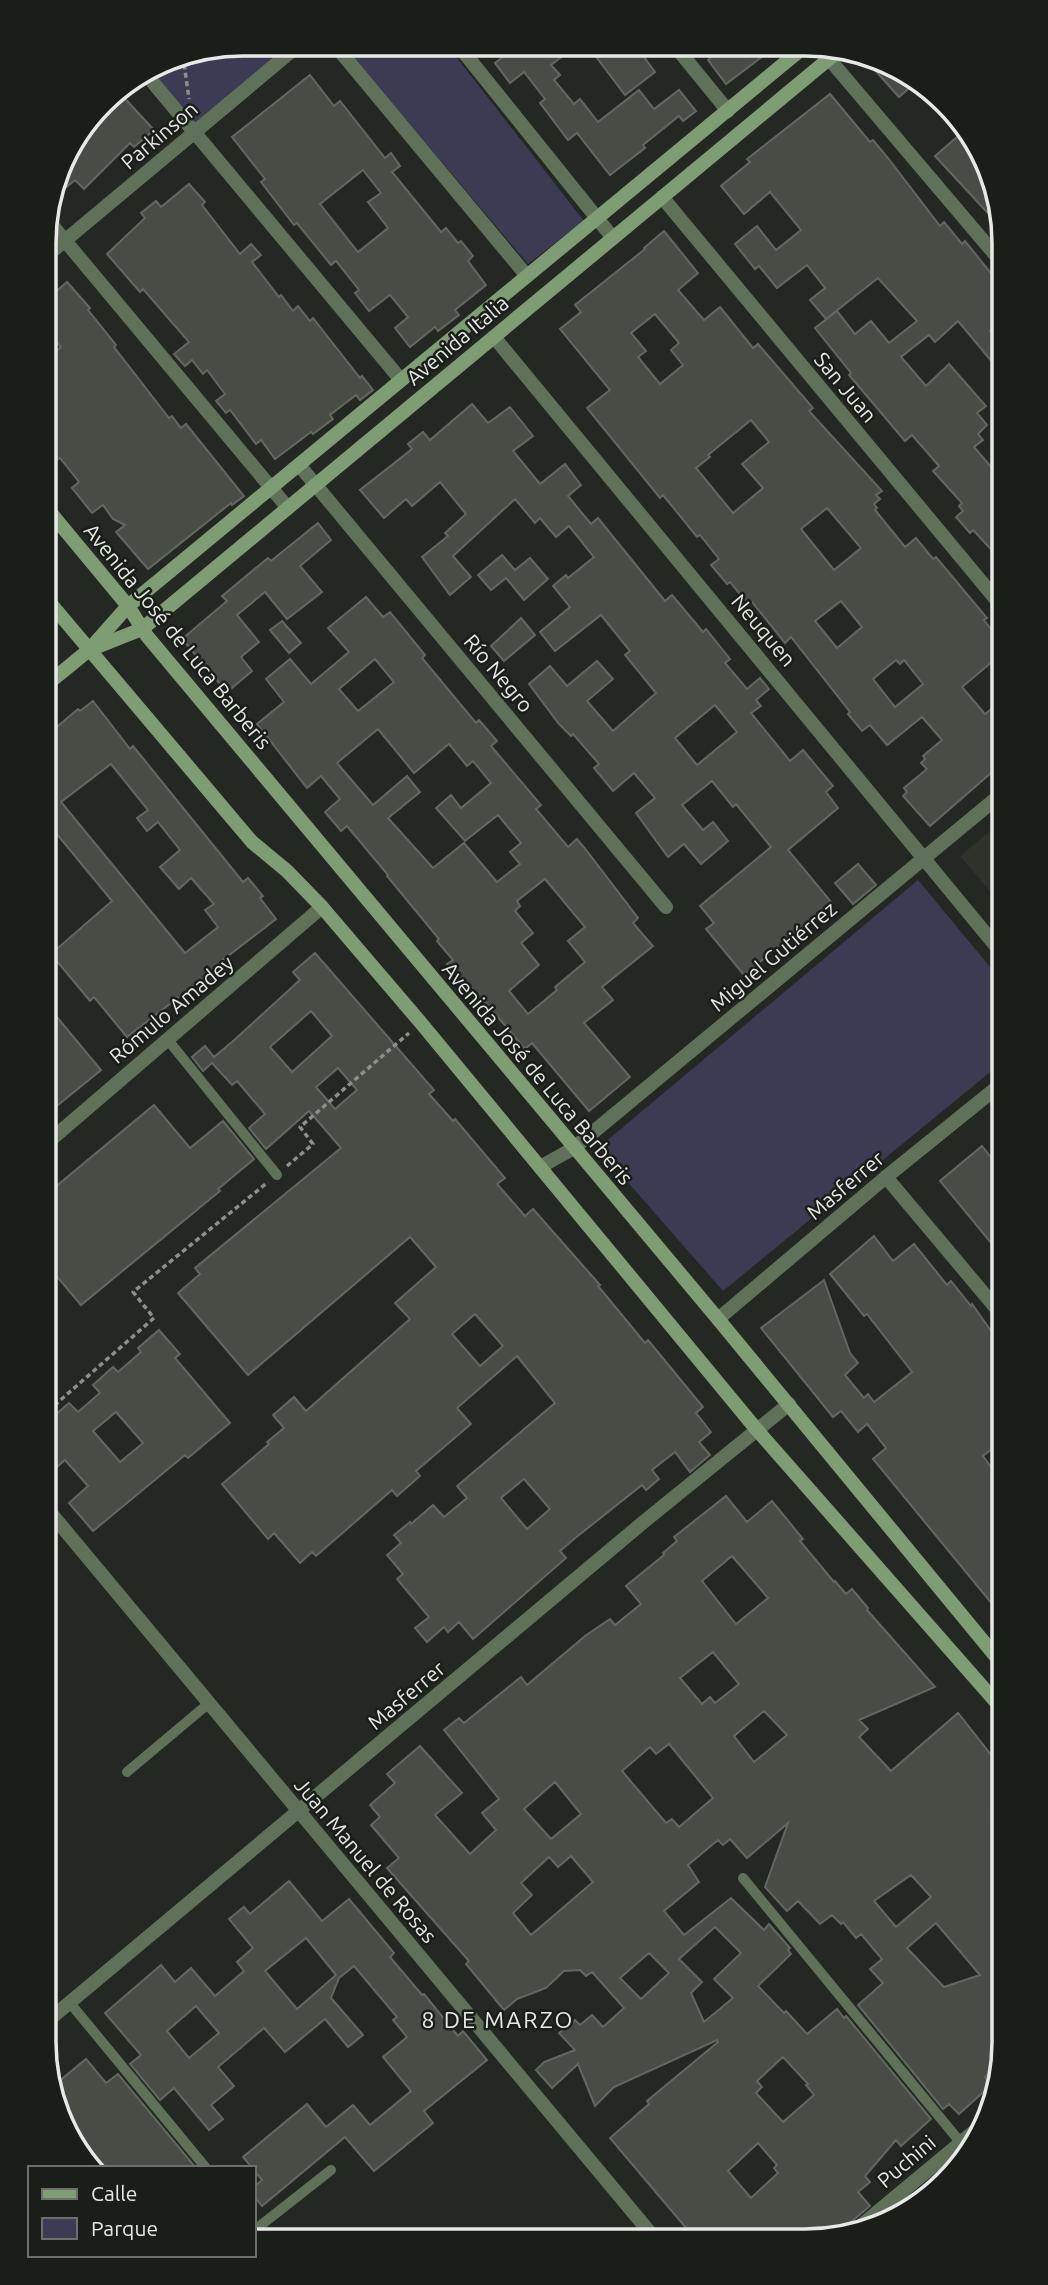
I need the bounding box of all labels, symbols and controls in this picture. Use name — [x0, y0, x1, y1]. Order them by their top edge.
street label: Parkinson — [116, 96, 202, 174]
street label: Avenida Italia — [401, 290, 513, 390]
street label: San Juan — [810, 347, 882, 427]
street label: Avenida José de Luca Barberis — [80, 518, 276, 754]
street label: Neuquen — [727, 589, 801, 671]
street label: Río Negro — [460, 629, 538, 717]
street label: Miguel Gutiérrez — [705, 896, 841, 1016]
street label: Rómulo Amadey — [104, 950, 238, 1068]
street label: Avenida José de Luca Barberis — [438, 957, 638, 1189]
street label: Masferrer — [802, 1146, 888, 1224]
street label: Masferrer — [363, 1656, 449, 1734]
street label: Juan Manuel de Rosas — [290, 1773, 442, 1947]
district label: 8 DE MARZO — [422, 2007, 574, 2032]
street label: Puchini — [872, 2130, 940, 2192]
legend — [28, 2166, 256, 2257]
text: Calle — [91, 2181, 137, 2205]
text: Parque — [91, 2216, 158, 2240]

